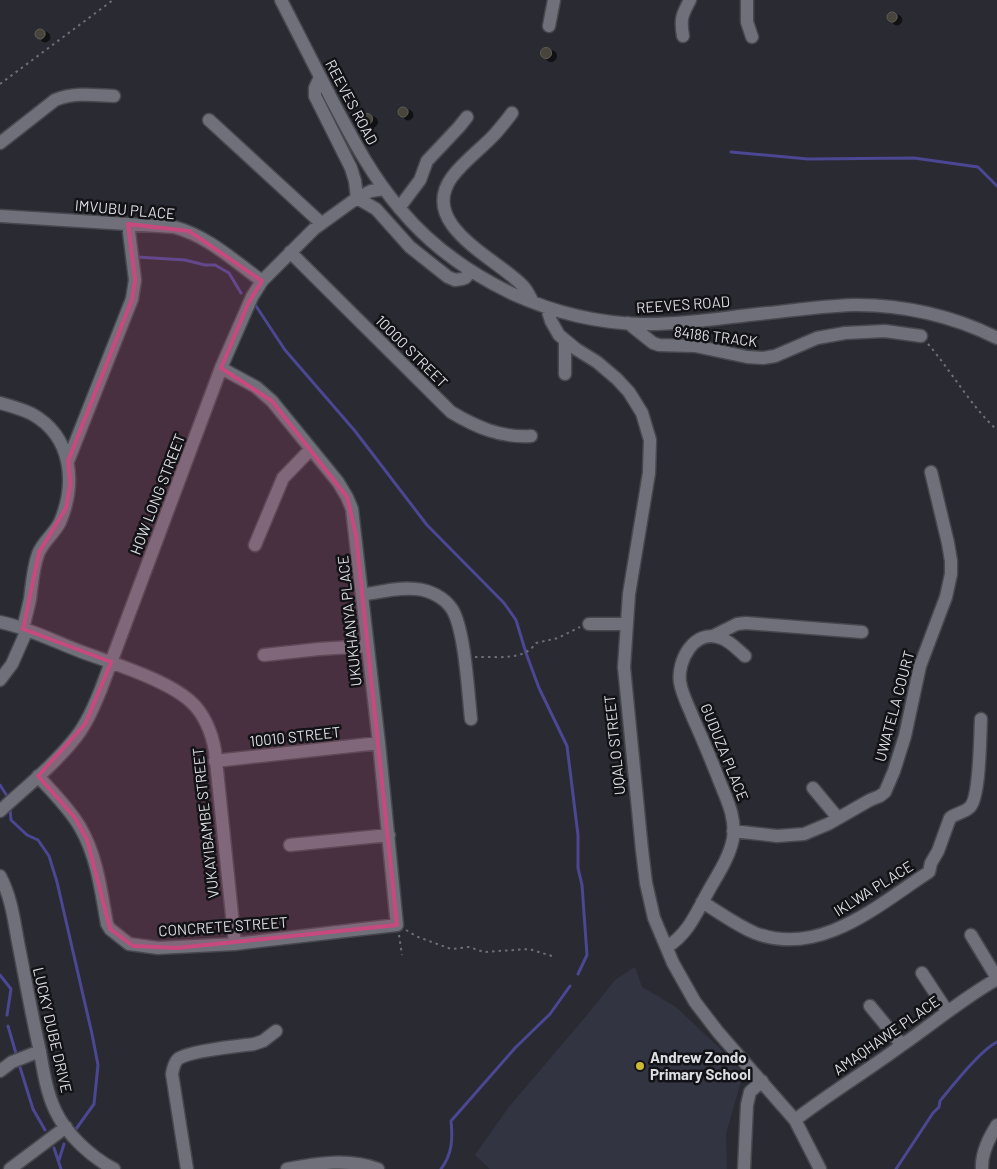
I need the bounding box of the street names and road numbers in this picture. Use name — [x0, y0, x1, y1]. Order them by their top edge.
street label: REEVES ROAD — [322, 56, 382, 148]
street label: IMVUBU PLACE — [74, 196, 176, 222]
street label: REEVES ROAD — [636, 292, 730, 316]
street label: 10000 STREET — [372, 311, 452, 391]
street label: 84186 TRACK — [673, 322, 759, 350]
street label: HOW LONG STREET — [126, 431, 188, 557]
street label: UKUKHANYA PLACE — [333, 555, 365, 687]
street label: UWATELA COURT — [871, 648, 917, 764]
street label: UQALO STREET — [600, 694, 628, 796]
street label: GUDUZA PLACE — [697, 701, 753, 803]
street label: 10010 STREET — [249, 722, 341, 750]
street label: VUKAYIBAMBE STREET — [188, 747, 222, 899]
street label: IKLWA PLACE — [830, 856, 916, 920]
street label: CONCRETE STREET — [158, 913, 288, 939]
street label: LUCKY DUBE DRIVE — [30, 965, 76, 1095]
street label: AMAQHAWE PLACE — [829, 992, 943, 1078]

